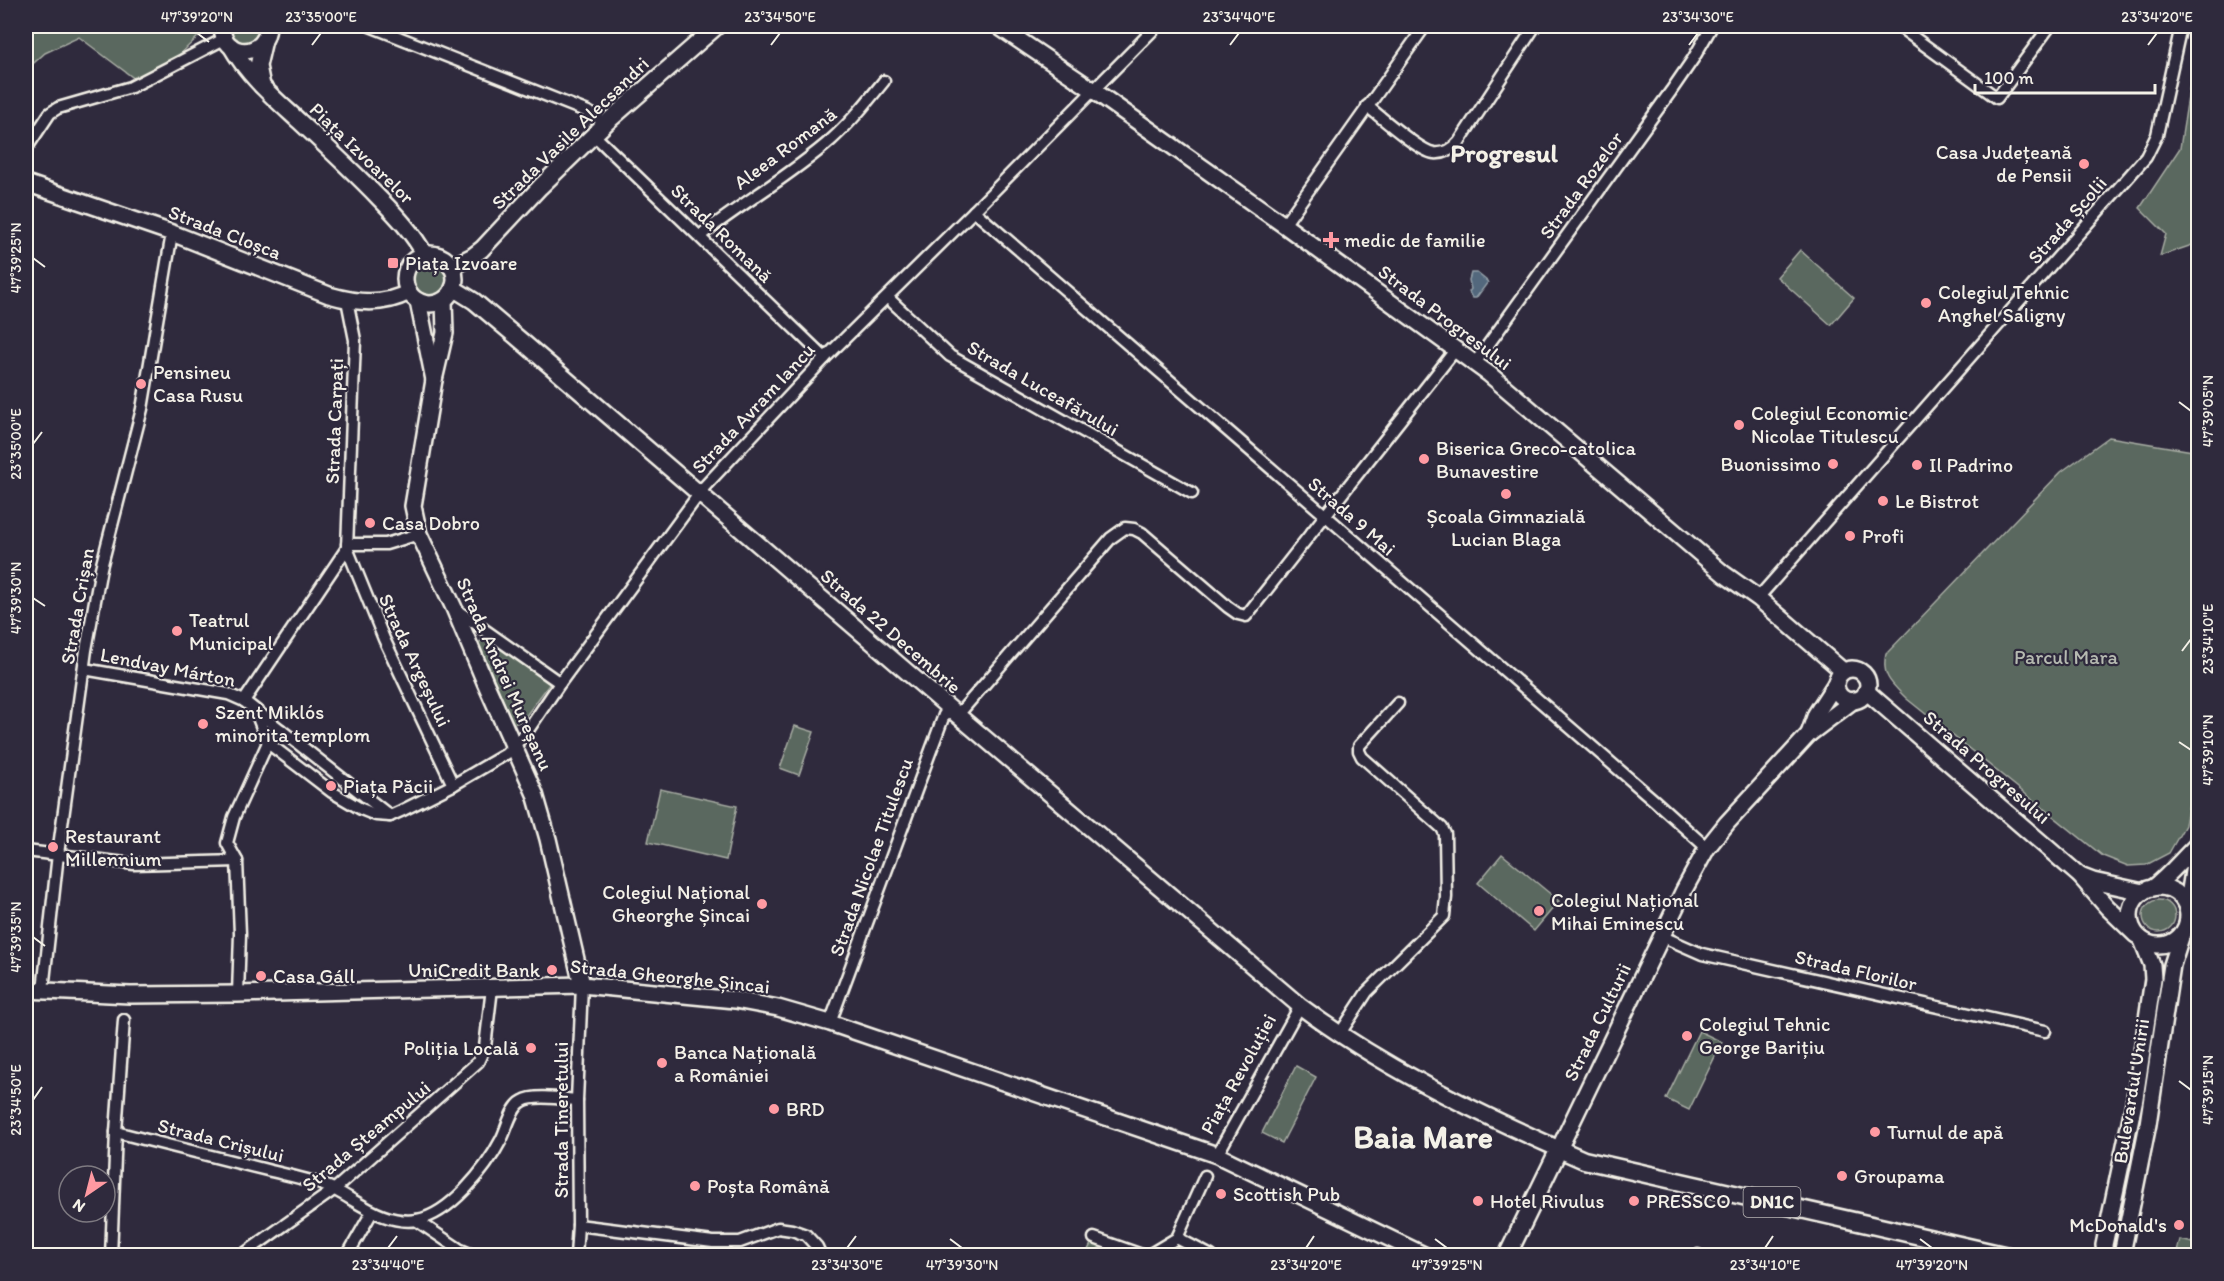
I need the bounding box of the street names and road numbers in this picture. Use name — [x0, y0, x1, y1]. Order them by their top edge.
street label: Strada Vasile Alecsandri — [486, 52, 654, 214]
street label: Piața Izvoarelor — [305, 97, 420, 209]
street label: Aleea Romană — [729, 101, 842, 194]
street label: Strada Rozelor — [1534, 127, 1628, 243]
street label: Strada Școlii — [2022, 171, 2112, 269]
street label: Strada Romană — [666, 178, 778, 288]
street label: Strada Cloșca — [165, 199, 285, 265]
street label: Strada Progresului — [1374, 259, 1516, 375]
street label: Strada Luceafărului — [963, 335, 1123, 441]
street label: Strada Avram Iancu — [686, 338, 820, 478]
street label: Strada Carpați — [320, 358, 348, 484]
street label: Strada 9 Mai — [1303, 471, 1401, 561]
street label: Strada Crișan — [55, 546, 99, 666]
street label: Strada 22 Decembrie — [816, 563, 966, 699]
street label: Strada Andrei Mureșanu — [452, 574, 559, 774]
street label: Strada Argeșului — [374, 590, 456, 730]
street label: Lendvay Márton — [98, 642, 238, 692]
street label: Strada Progresului — [1918, 705, 2056, 829]
street label: Strada Nicolae Titulescu — [824, 755, 918, 959]
street label: Strada Florilor — [1793, 944, 1919, 996]
street label: Strada Gheorghe Șincai — [569, 954, 771, 998]
street label: Strada Culturii — [1558, 959, 1636, 1085]
street label: Piața Revoluției — [1195, 1010, 1281, 1138]
street label: Bulevardul Unirii — [2108, 1017, 2154, 1165]
street label: Strada Tineretului — [549, 1042, 573, 1198]
street label: Strada Șteampului — [297, 1075, 435, 1197]
street label: Strada Crișului — [155, 1113, 287, 1167]
road number: DN1C — [1744, 1187, 1800, 1217]

